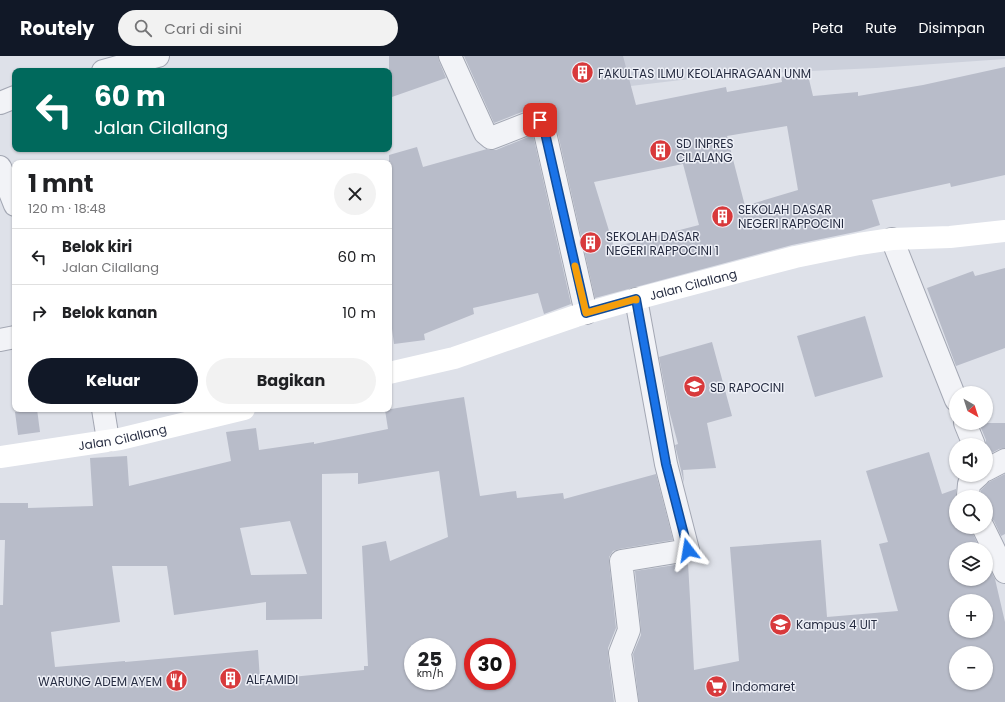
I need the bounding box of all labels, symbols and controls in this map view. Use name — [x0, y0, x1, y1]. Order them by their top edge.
search box — [118, 10, 398, 46]
text: Routely — [20, 15, 94, 42]
icon: search — [132, 17, 154, 39]
text: Cari di sini — [164, 18, 242, 39]
text: Peta — [812, 18, 843, 38]
text: Rute — [865, 18, 897, 38]
text: Disimpan — [919, 18, 985, 38]
building icon: FAKULTAS ILMU KEOLAHRAGAAN UNM — [569, 60, 595, 86]
place label: FAKULTAS ILMU KEOLAHRAGAAN UNM — [598, 65, 811, 82]
text: 60 m — [94, 77, 166, 116]
icon: left — [28, 84, 80, 136]
pin — [523, 103, 557, 137]
icon: arrive — [529, 109, 551, 131]
text: Jalan Cilallang — [94, 115, 228, 140]
place label: SD INPRES CILALANG — [676, 135, 734, 166]
building icon: SD INPRES CILALANG — [648, 137, 674, 163]
text: 1 mnt — [28, 167, 93, 200]
button: close — [334, 173, 376, 215]
text: 120 m · 18:48 — [28, 199, 106, 218]
place label: SEKOLAH DASAR NEGERI RAPPOCINI — [738, 201, 844, 232]
building icon: SEKOLAH DASAR NEGERI RAPPOCINI — [709, 203, 735, 229]
place label: SEKOLAH DASAR NEGERI RAPPOCINI 1 — [606, 228, 719, 259]
building icon: SEKOLAH DASAR NEGERI RAPPOCINI 1 — [577, 230, 603, 256]
text: Belok kiri — [62, 236, 132, 257]
icon: left — [28, 246, 50, 268]
text: 60 m — [338, 246, 376, 267]
text: Jalan Cilallang — [62, 258, 159, 277]
street label: Jalan Cilallang — [647, 264, 738, 304]
icon: right — [28, 302, 50, 324]
text: Belok kanan — [62, 302, 157, 323]
text: 10 m — [342, 302, 376, 323]
button: Keluar — [28, 358, 198, 404]
button: Bagikan — [206, 358, 376, 404]
school or university icon: SD RAPOCINI — [681, 374, 707, 400]
place label: SD RAPOCINI — [710, 379, 784, 396]
north arrow — [949, 386, 993, 430]
map controls — [949, 386, 993, 690]
street label: Jalan Cilallang — [77, 420, 168, 454]
button: sound — [949, 438, 993, 482]
button: search — [949, 490, 993, 534]
position arrow — [667, 529, 709, 571]
button: layers — [949, 542, 993, 586]
button: + — [949, 594, 993, 638]
school or university icon: Kampus 4 UIT — [768, 611, 794, 637]
place label: Kampus 4 UIT — [796, 616, 878, 633]
speed limit sign: 30 — [464, 638, 516, 690]
text: 25 — [418, 645, 442, 673]
button: − — [949, 646, 993, 690]
building icon: ALFAMIDI — [218, 666, 244, 692]
text: km/h — [417, 666, 443, 681]
restaurant icon: WARUNG ADEM AYEM — [164, 668, 190, 694]
place label: ALFAMIDI — [246, 671, 298, 688]
place label: WARUNG ADEM AYEM — [38, 673, 162, 690]
supermarket icon: Indomaret — [703, 673, 729, 699]
place label: Indomaret — [732, 678, 795, 695]

